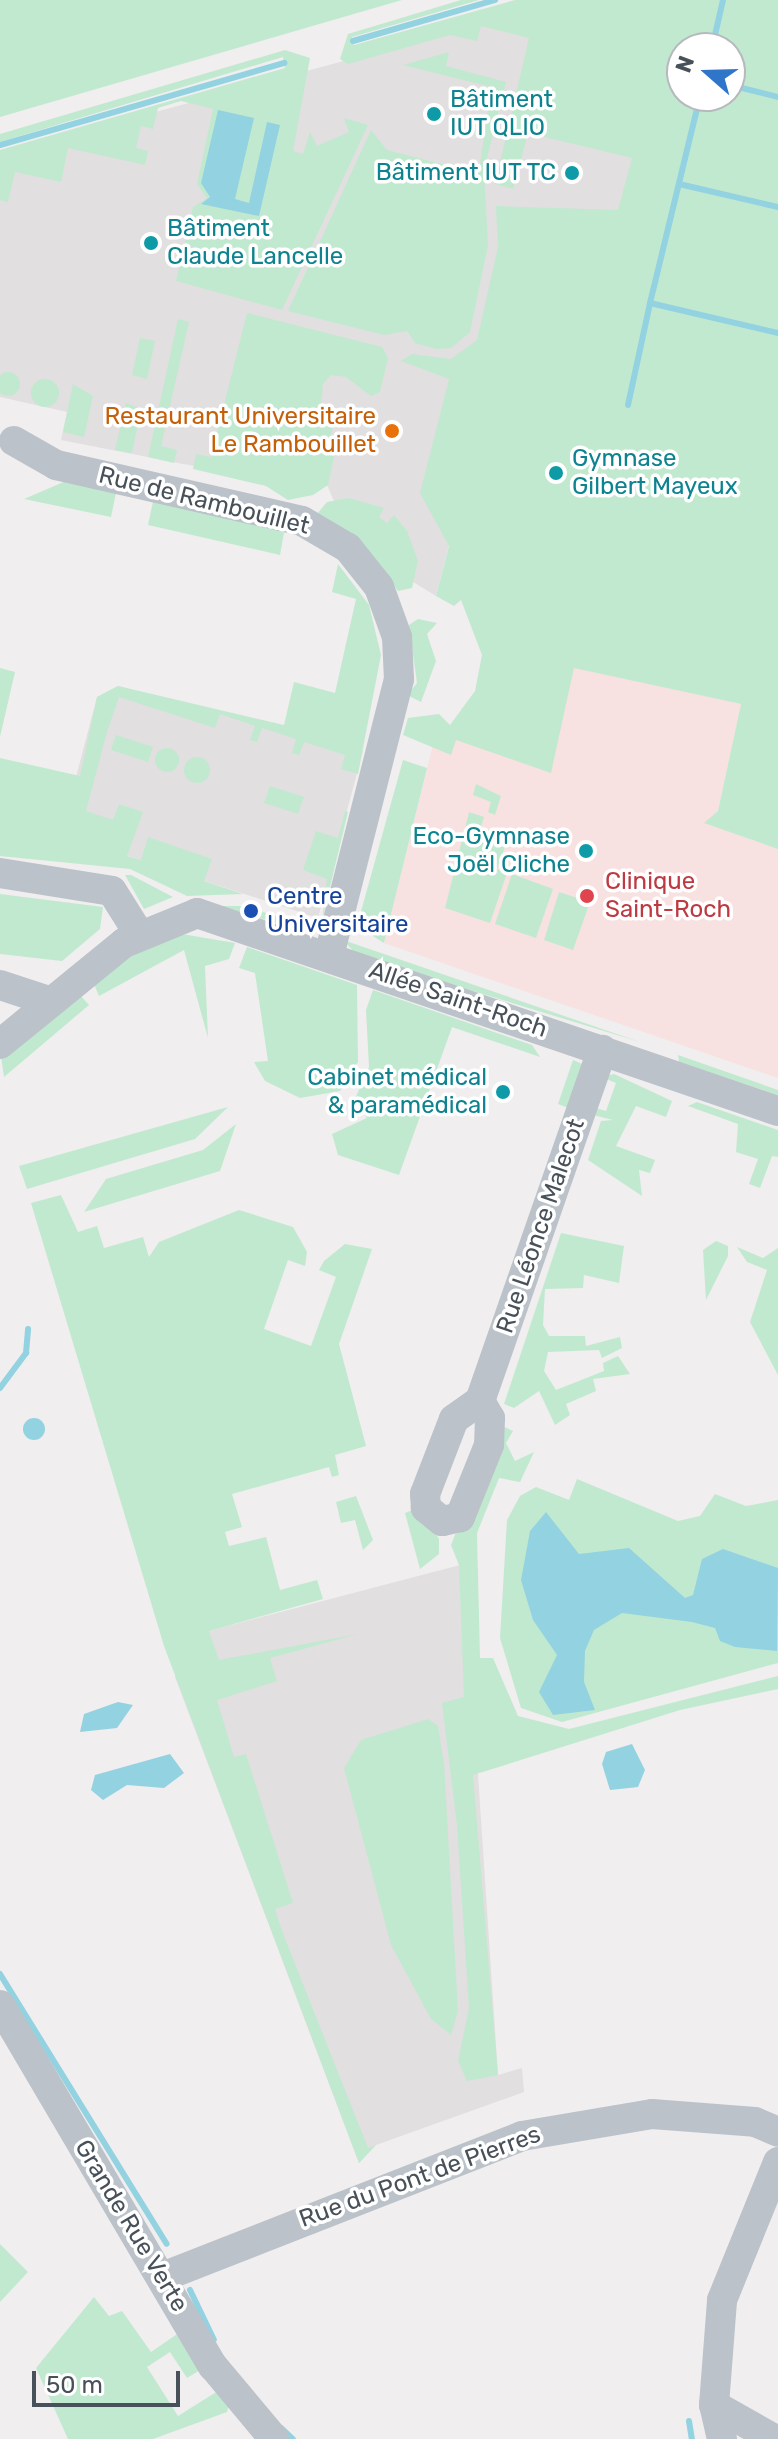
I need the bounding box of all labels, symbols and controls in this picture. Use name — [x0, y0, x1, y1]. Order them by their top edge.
north arrow — [666, 32, 746, 112]
text: N — [669, 52, 700, 76]
place label: Bâtiment IUT QLIO — [450, 86, 553, 142]
marker: Bâtiment IUT QLIO — [425, 105, 443, 123]
place label: Bâtiment IUT TC — [375, 159, 556, 187]
marker: Bâtiment IUT TC — [563, 164, 581, 182]
place label: Bâtiment Claude Lancelle — [167, 215, 343, 271]
marker: Bâtiment Claude Lancelle — [142, 234, 160, 252]
place label: Restaurant Universitaire Le Rambouillet — [104, 403, 376, 459]
marker: Restaurant Universitaire Le Rambouillet — [383, 422, 401, 440]
place label: Gymnase Gilbert Mayeux — [572, 445, 738, 501]
street label: Rue de Rambouillet — [96, 461, 312, 541]
marker: Gymnase Gilbert Mayeux — [547, 464, 565, 482]
place label: Eco-Gymnase Joël Cliche — [413, 823, 570, 879]
marker: Eco-Gymnase Joël Cliche — [577, 842, 595, 860]
place label: Clinique Saint-Roch — [605, 868, 731, 924]
place label: Centre Universitaire — [267, 883, 408, 939]
marker: Clinique Saint-Roch — [576, 885, 598, 907]
marker: Centre Universitaire — [242, 902, 260, 920]
street label: Allée Saint-Roch — [365, 956, 551, 1044]
place label: Cabinet médical & paramédical — [307, 1064, 487, 1120]
marker: Cabinet médical & paramédical — [494, 1083, 512, 1101]
street label: Rue Léonce Malecot — [491, 1115, 591, 1337]
street label: Rue du Pont de Pierres — [295, 2120, 545, 2234]
street label: Grande Rue Verte — [68, 2135, 194, 2317]
scale bar — [36, 2355, 184, 2405]
text: 50 m — [46, 2371, 103, 2399]

